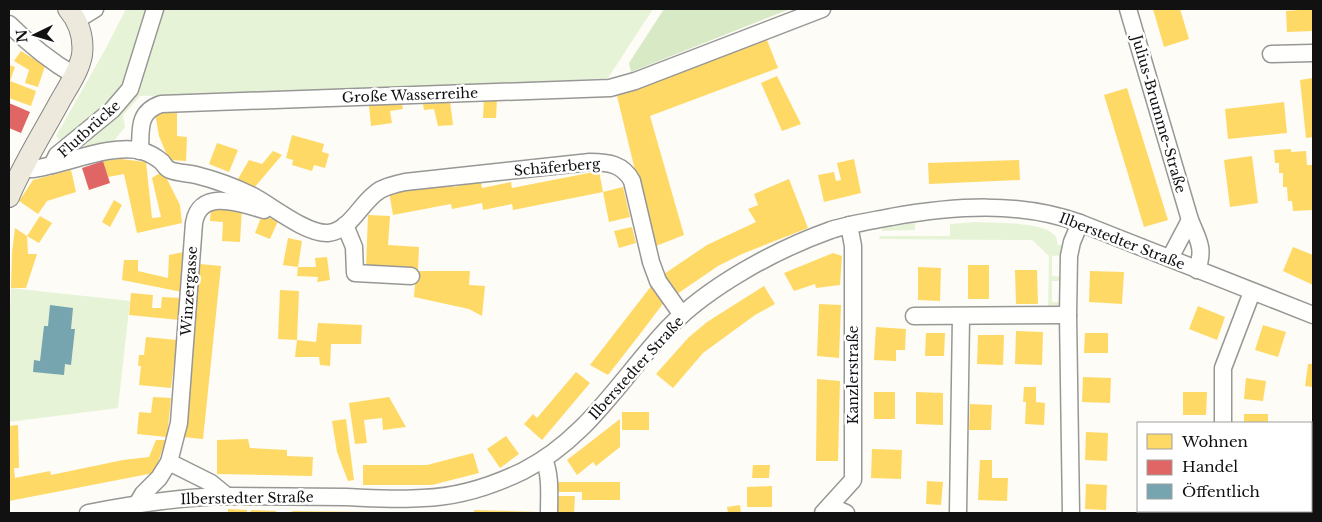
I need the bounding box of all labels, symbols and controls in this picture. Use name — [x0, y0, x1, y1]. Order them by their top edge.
north arrow — [10, 10, 60, 60]
text: N — [13, 29, 32, 43]
street label: Julius-Brumme-Straße — [1127, 31, 1190, 195]
street label: Große Wasserreihe — [342, 84, 478, 106]
street label: Flutbrücke — [54, 96, 124, 162]
street label: Schäferberg — [513, 154, 601, 180]
street label: Ilberstedter Straße — [1057, 209, 1187, 273]
street label: Winzergasse — [177, 245, 201, 338]
street label: Ilberstedter Straße — [585, 312, 687, 424]
street label: Kanzlerstraße — [844, 325, 862, 425]
legend — [1137, 422, 1312, 512]
text: Wohnen — [1181, 432, 1248, 451]
text: Handel — [1182, 457, 1238, 476]
text: Öffentlich — [1182, 482, 1260, 501]
street label: Ilberstedter Straße — [180, 488, 314, 508]

